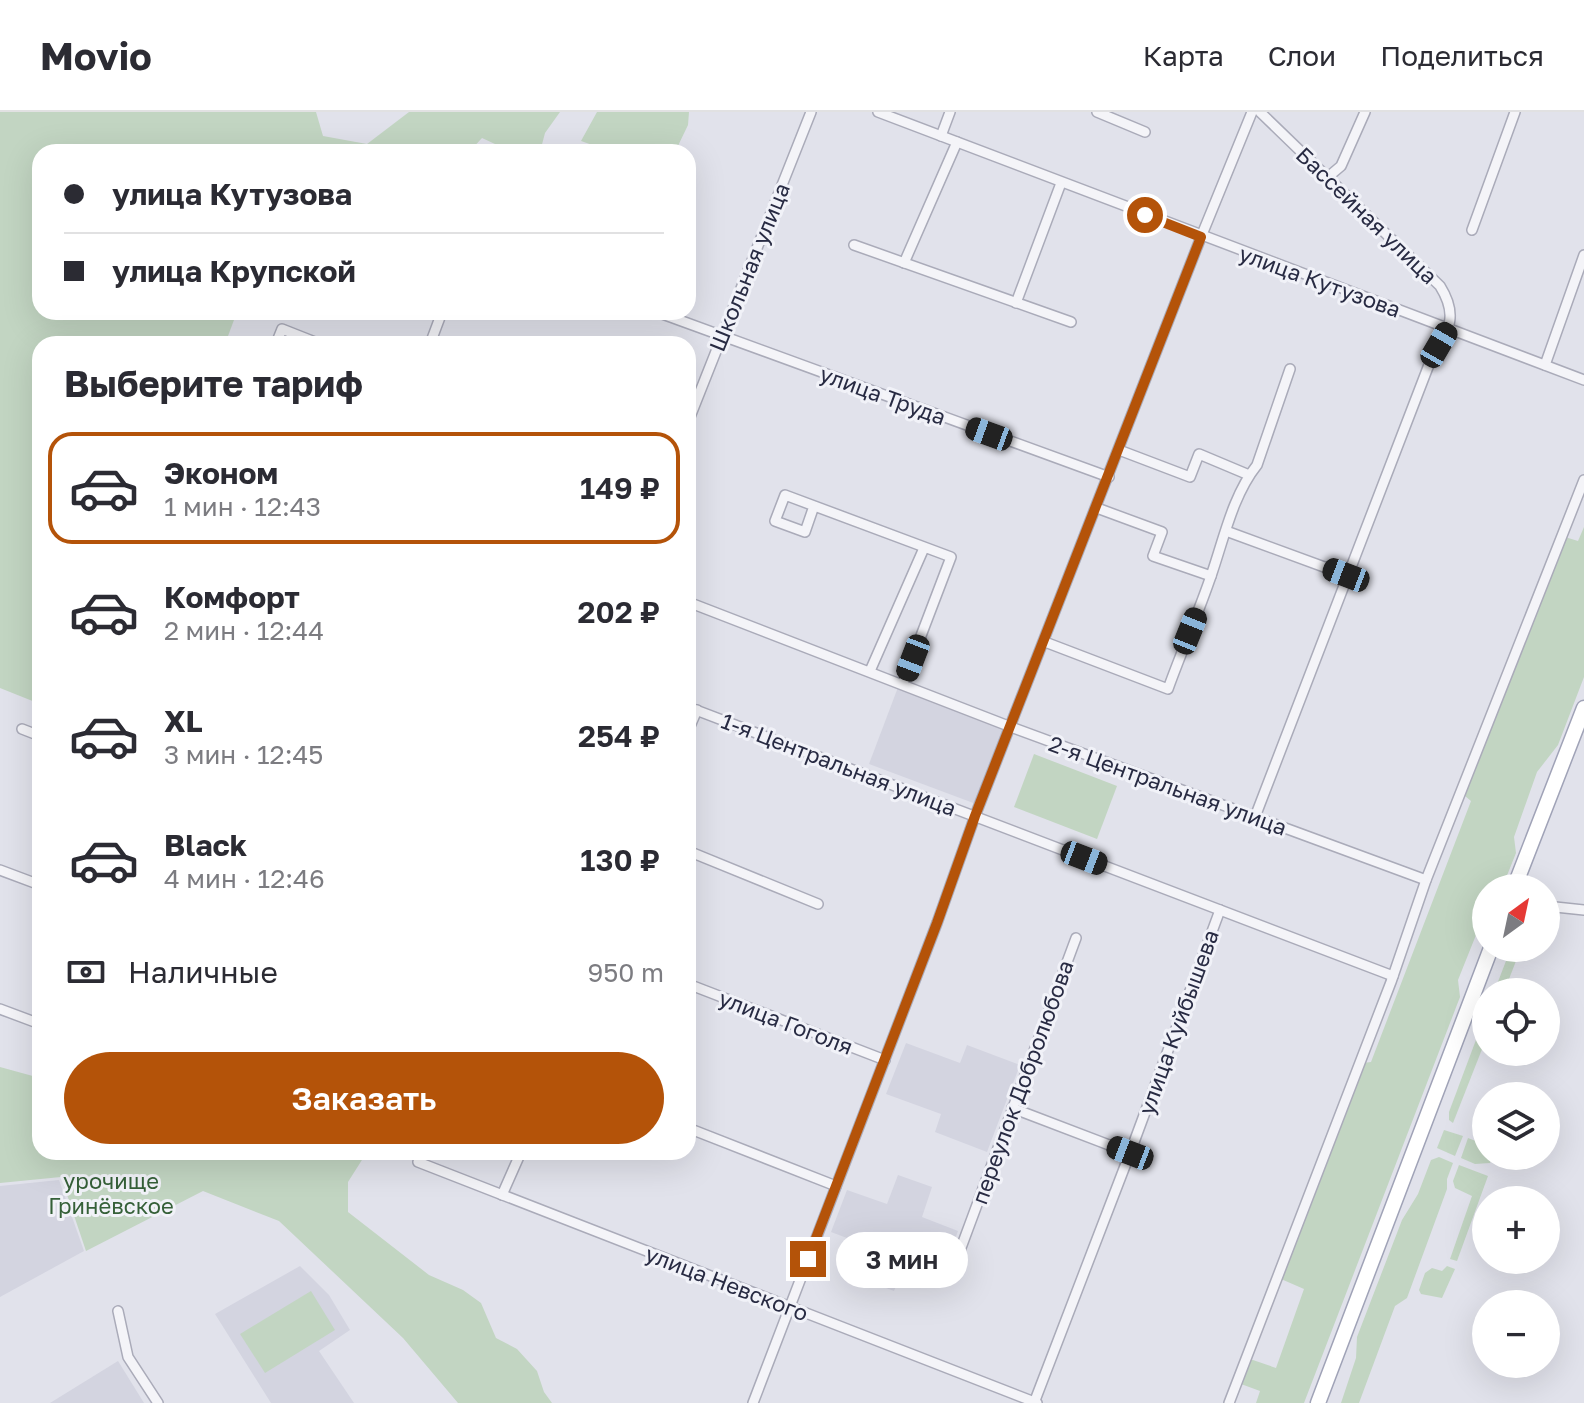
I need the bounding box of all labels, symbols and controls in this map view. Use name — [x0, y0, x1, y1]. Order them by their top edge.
text: Movio — [40, 33, 152, 78]
text: Карта — [1143, 39, 1224, 72]
text: Слои — [1268, 39, 1336, 72]
text: Поделиться — [1380, 39, 1544, 72]
street label: Бассейная улица — [1291, 141, 1443, 289]
text: улица Кутузова — [112, 176, 352, 212]
street label: Школьная улица — [703, 179, 795, 355]
route start — [1127, 197, 1163, 233]
street label: улица Кутузова — [1236, 239, 1404, 323]
text: улица Крупской — [112, 253, 356, 289]
car — [1417, 318, 1461, 372]
street label: улица Труда — [816, 360, 950, 430]
text: Выберите тариф — [64, 362, 363, 405]
car — [962, 415, 1016, 453]
icon: car — [68, 452, 140, 524]
text: Эконом — [164, 455, 278, 491]
text: 149 ₽ — [580, 470, 660, 506]
text: 1 мин · 12:43 — [164, 491, 321, 522]
car — [1319, 555, 1373, 595]
icon: car — [68, 576, 140, 648]
text: Комфорт — [164, 579, 300, 615]
text: 202 ₽ — [578, 594, 660, 630]
car — [1170, 604, 1210, 658]
text: 2 мин · 12:44 — [164, 615, 324, 646]
car — [893, 631, 933, 685]
icon: car — [68, 700, 140, 772]
text: XL — [164, 703, 203, 739]
street label: 1-я Центральная улица — [718, 707, 960, 821]
text: 254 ₽ — [578, 718, 660, 754]
street label: 2-я Центральная улица — [1045, 729, 1291, 841]
text: 3 мин · 12:45 — [164, 739, 323, 770]
icon: car — [68, 824, 140, 896]
text: Black — [164, 827, 247, 863]
car — [1057, 838, 1111, 878]
text: 130 ₽ — [580, 842, 660, 878]
text: 4 мин · 12:46 — [164, 863, 325, 894]
north arrow — [1472, 874, 1560, 962]
map controls — [1472, 874, 1560, 1378]
street label: улица Куйбышева — [1132, 926, 1224, 1118]
icon: cash — [64, 950, 108, 994]
text: Наличные — [128, 954, 278, 990]
street label: переулок Добролюбова — [965, 956, 1079, 1208]
text: 950 m — [588, 957, 664, 988]
button: locate — [1472, 978, 1560, 1066]
street label: улица Гоголя — [715, 984, 857, 1060]
button: Заказать — [64, 1052, 664, 1144]
button: layers — [1472, 1082, 1560, 1170]
car — [1103, 1133, 1157, 1173]
park label: урочище Гринёвское — [48, 1167, 174, 1219]
button: + — [1472, 1186, 1560, 1274]
callout: 3 мин — [836, 1231, 968, 1287]
street label: улица Невского — [642, 1240, 812, 1326]
route end — [790, 1241, 826, 1277]
text: 3 мин — [866, 1244, 938, 1275]
button: − — [1472, 1290, 1560, 1378]

